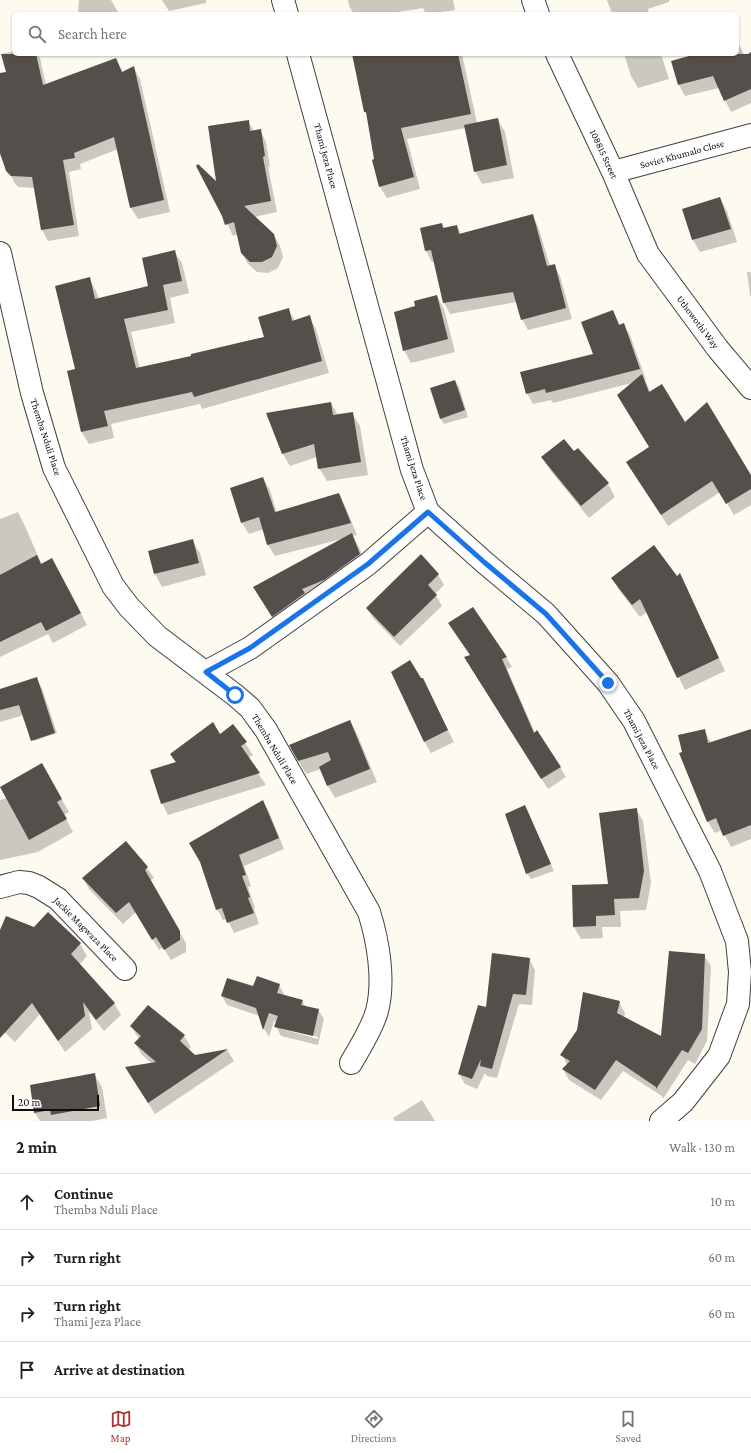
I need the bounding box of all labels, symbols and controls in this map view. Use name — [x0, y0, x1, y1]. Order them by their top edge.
search box — [12, 12, 739, 56]
icon: search — [26, 23, 48, 45]
text: Search here — [58, 26, 127, 42]
street label: Thami Jeza Place — [312, 122, 340, 190]
street label: 108815 Street — [588, 128, 620, 181]
street label: Soviet Khumalo Close — [639, 137, 726, 171]
street label: Uthowothi Way — [675, 293, 722, 351]
street label: Themba Nduli Place — [28, 397, 64, 477]
street label: Thami Jeza Place — [398, 435, 430, 502]
route end — [599, 674, 617, 692]
route start — [226, 686, 244, 704]
street label: Thami Jeza Place — [621, 707, 663, 772]
street label: Themba Nduli Place — [250, 712, 301, 787]
street label: Jackie Magwaza Place — [51, 894, 121, 964]
scale bar — [12, 1093, 99, 1112]
text: 20 m — [18, 1096, 40, 1108]
text: 2 min — [16, 1138, 57, 1157]
text: Walk · 130 m — [669, 1140, 735, 1155]
text: Continue — [54, 1186, 113, 1202]
icon: ahead — [16, 1191, 38, 1213]
text: 10 m — [710, 1194, 735, 1209]
text: Themba Nduli Place — [54, 1202, 158, 1217]
icon: right — [16, 1247, 38, 1269]
text: Turn right — [54, 1250, 121, 1266]
text: 60 m — [708, 1250, 735, 1265]
text: Turn right — [54, 1298, 121, 1314]
icon: right — [16, 1303, 38, 1325]
text: 60 m — [708, 1306, 735, 1321]
text: Thami Jeza Place — [54, 1314, 141, 1329]
icon: arrive — [16, 1359, 38, 1381]
text: Arrive at destination — [54, 1362, 185, 1378]
tab: Map — [110, 1408, 132, 1444]
tab: Directions — [351, 1408, 396, 1444]
tab: Saved — [616, 1408, 641, 1444]

